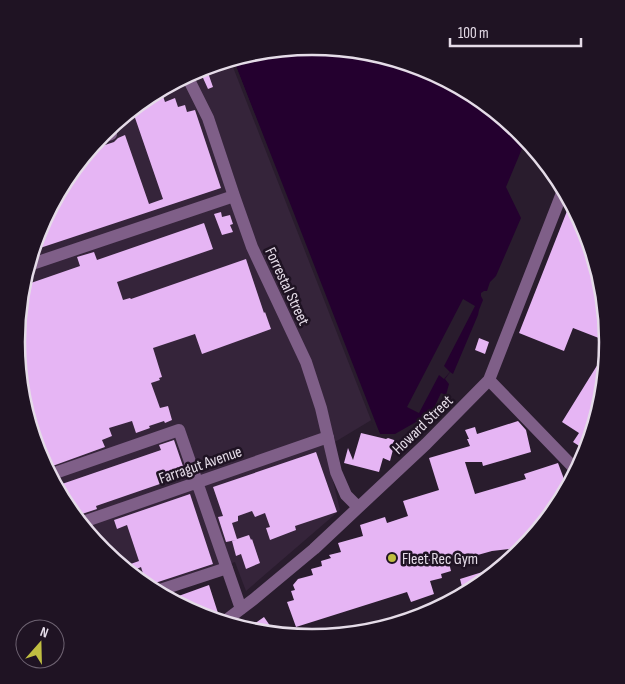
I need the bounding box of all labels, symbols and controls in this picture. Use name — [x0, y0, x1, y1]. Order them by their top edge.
scale bar — [450, 15, 581, 47]
text: 100 m — [458, 24, 489, 43]
street label: Forrestal Street — [260, 245, 313, 329]
street label: Howard Street — [389, 391, 457, 459]
street label: Farragut Avenue — [156, 442, 245, 489]
place label: Fleet Rec Gym — [402, 550, 478, 569]
marker: Fleet Rec Gym — [386, 552, 398, 564]
north arrow — [15, 619, 65, 669]
text: N — [38, 623, 51, 642]

